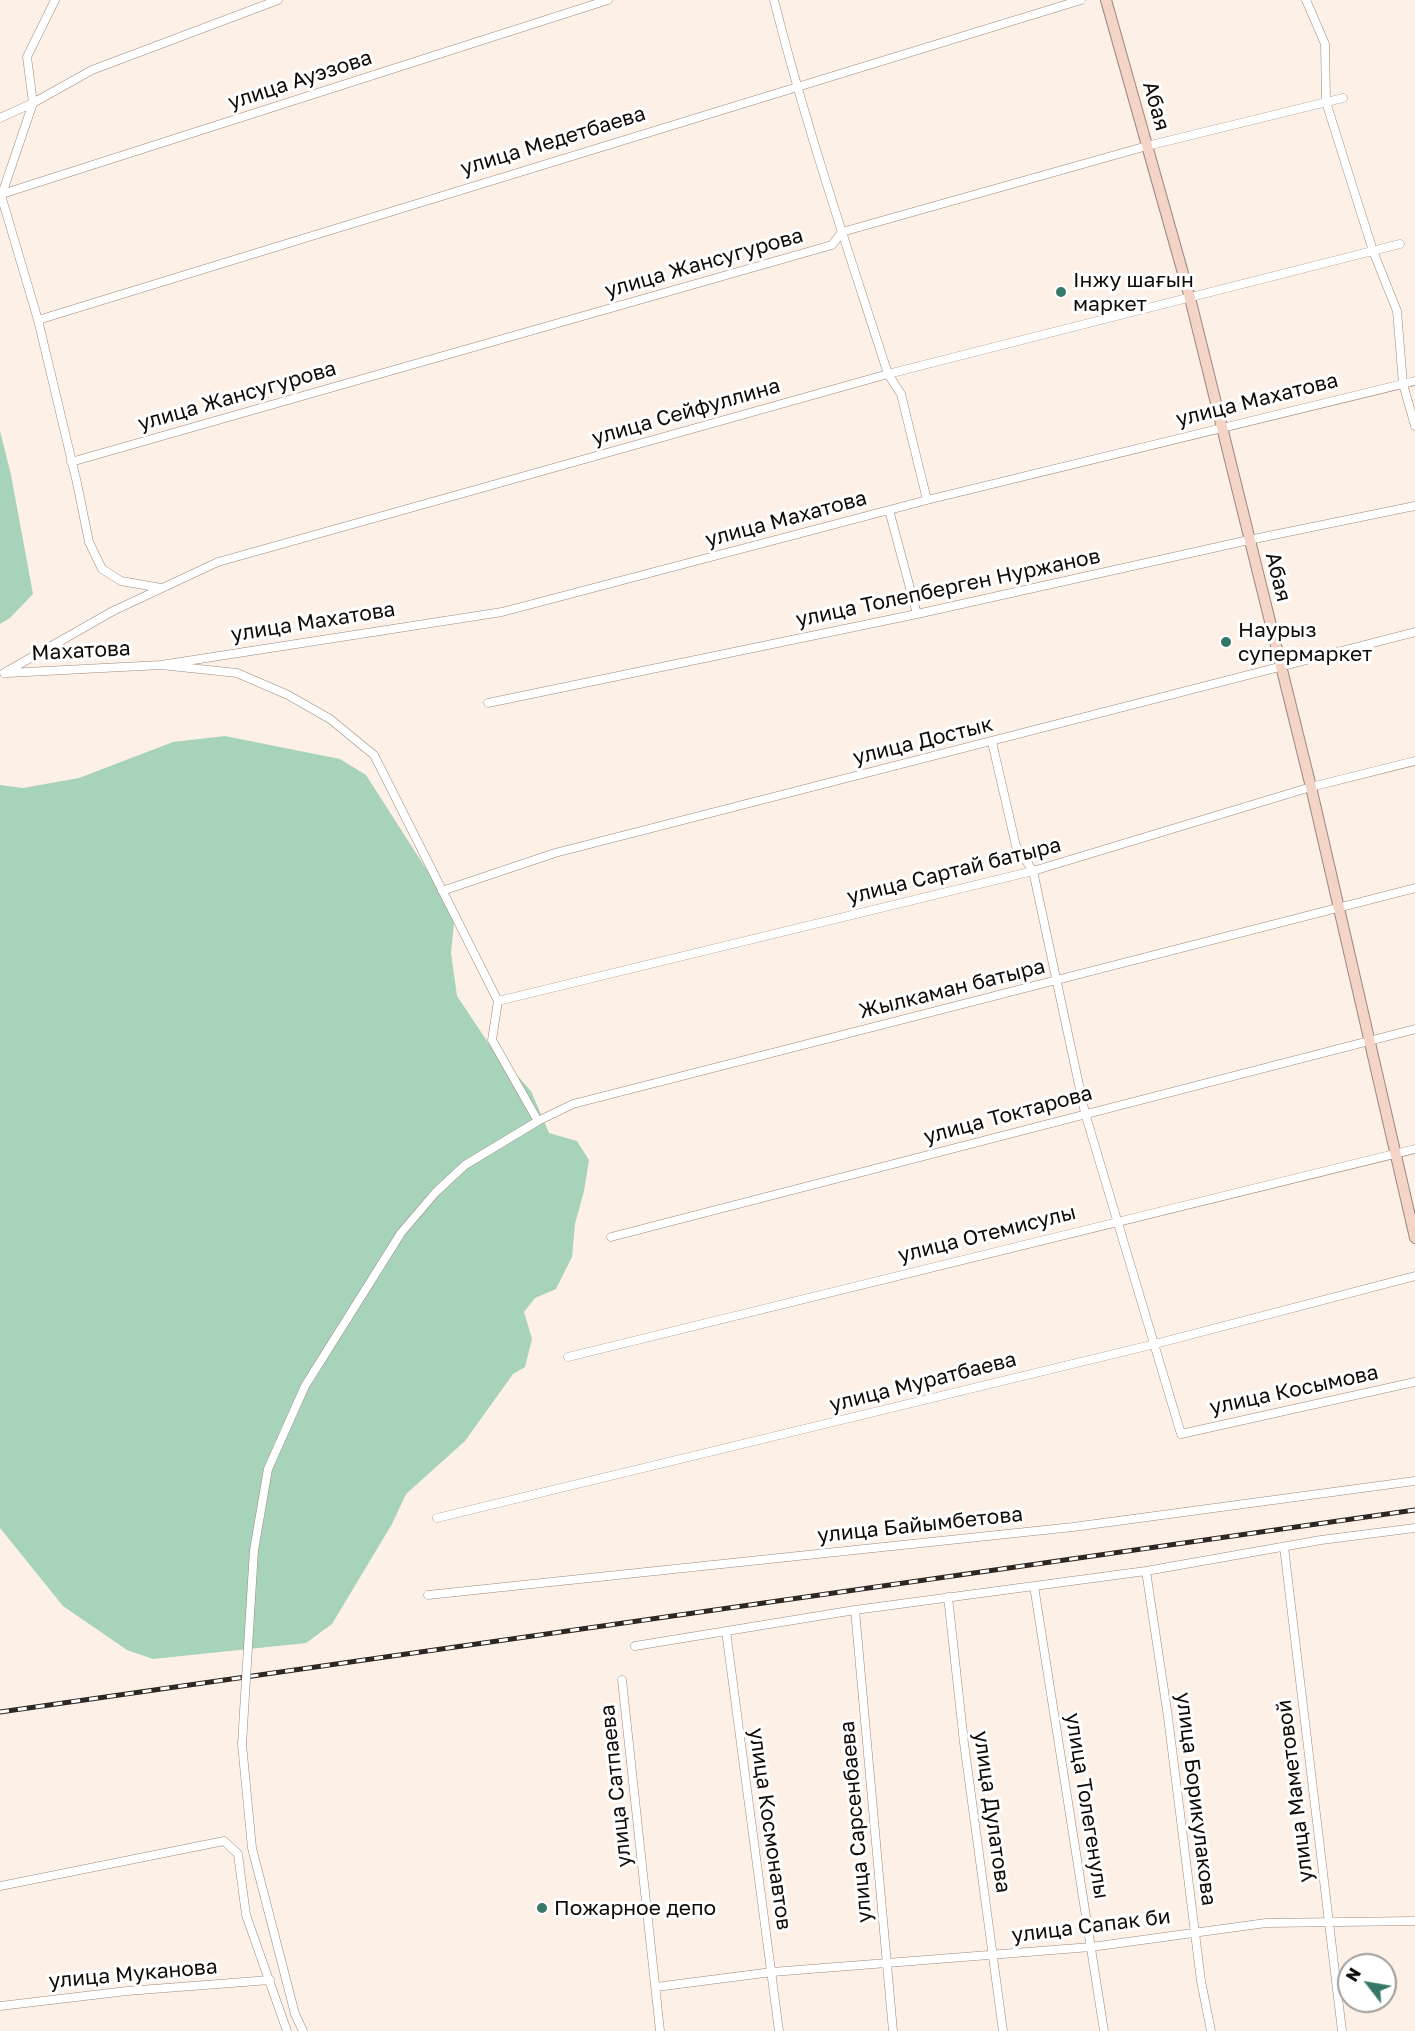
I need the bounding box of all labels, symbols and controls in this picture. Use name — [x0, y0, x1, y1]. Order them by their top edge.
street label: улица Ауэзова — [225, 45, 375, 115]
street label: Абая — [1137, 78, 1175, 134]
street label: улица Медетбаева — [457, 101, 649, 181]
street label: улица Жансугурова — [602, 223, 806, 303]
place label: Інжу шағын маркет — [1073, 267, 1194, 317]
marker: Інжу шағын маркет — [1054, 285, 1068, 299]
street label: улица Жансугурова — [135, 356, 339, 436]
street label: улица Махатова — [1173, 368, 1341, 432]
street label: улица Сейфуллина — [589, 373, 783, 451]
street label: улица Махатова — [703, 485, 869, 553]
street label: улица Толепберген Нуржанов — [793, 543, 1103, 633]
street label: Абая — [1260, 550, 1296, 604]
street label: улица Махатова — [229, 597, 397, 647]
place label: Наурыз супермаркет — [1238, 617, 1372, 667]
marker: Наурыз супермаркет — [1219, 635, 1233, 649]
street label: Махатова — [31, 636, 131, 666]
street label: улица Достык — [850, 711, 996, 771]
street label: улица Сартай батыра — [844, 832, 1064, 910]
street label: Жылкаман батыра — [856, 954, 1048, 1024]
street label: улица Токтарова — [921, 1080, 1095, 1150]
street label: улица Отемисулы — [895, 1200, 1079, 1268]
street label: улица Муратбаева — [827, 1347, 1019, 1417]
street label: улица Косымова — [1207, 1360, 1381, 1420]
street label: улица Байымбетова — [816, 1502, 1024, 1548]
street label: улица Борикулакова — [1170, 1691, 1222, 1907]
street label: улица Маметовой — [1271, 1698, 1319, 1884]
street label: улица Сатпаева — [595, 1703, 637, 1869]
street label: улица Толегенулы — [1060, 1711, 1114, 1901]
street label: улица Сарсенбаева — [835, 1720, 877, 1924]
street label: улица Космонавтов — [743, 1726, 797, 1932]
street label: улица Дулатова — [968, 1729, 1016, 1895]
place label: Пожарное депо — [554, 1895, 716, 1921]
marker: Пожарное депо — [535, 1901, 549, 1915]
street label: улица Сапак би — [1010, 1904, 1172, 1948]
north arrow — [1337, 1953, 1397, 2013]
street label: улица Муканова — [47, 1954, 219, 1994]
text: N — [1342, 1964, 1365, 1985]

